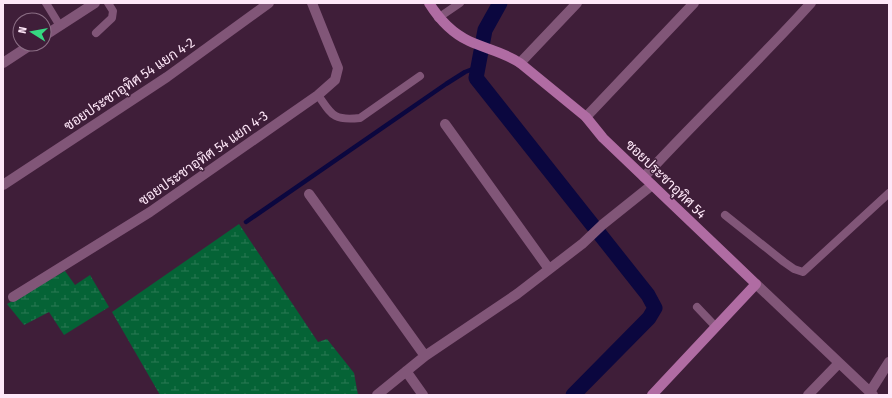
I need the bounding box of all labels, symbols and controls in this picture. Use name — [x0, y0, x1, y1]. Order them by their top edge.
north arrow — [12, 12, 52, 52]
text: N — [16, 26, 30, 35]
street label: ซอยประชาอุทิศ 54 แยก 4-2 — [61, 34, 198, 135]
street label: ซอยประชาอุทิศ 54 แยก 4-3 — [135, 107, 272, 210]
street label: ซอยประชาอุทิศ 54 — [621, 136, 710, 223]

